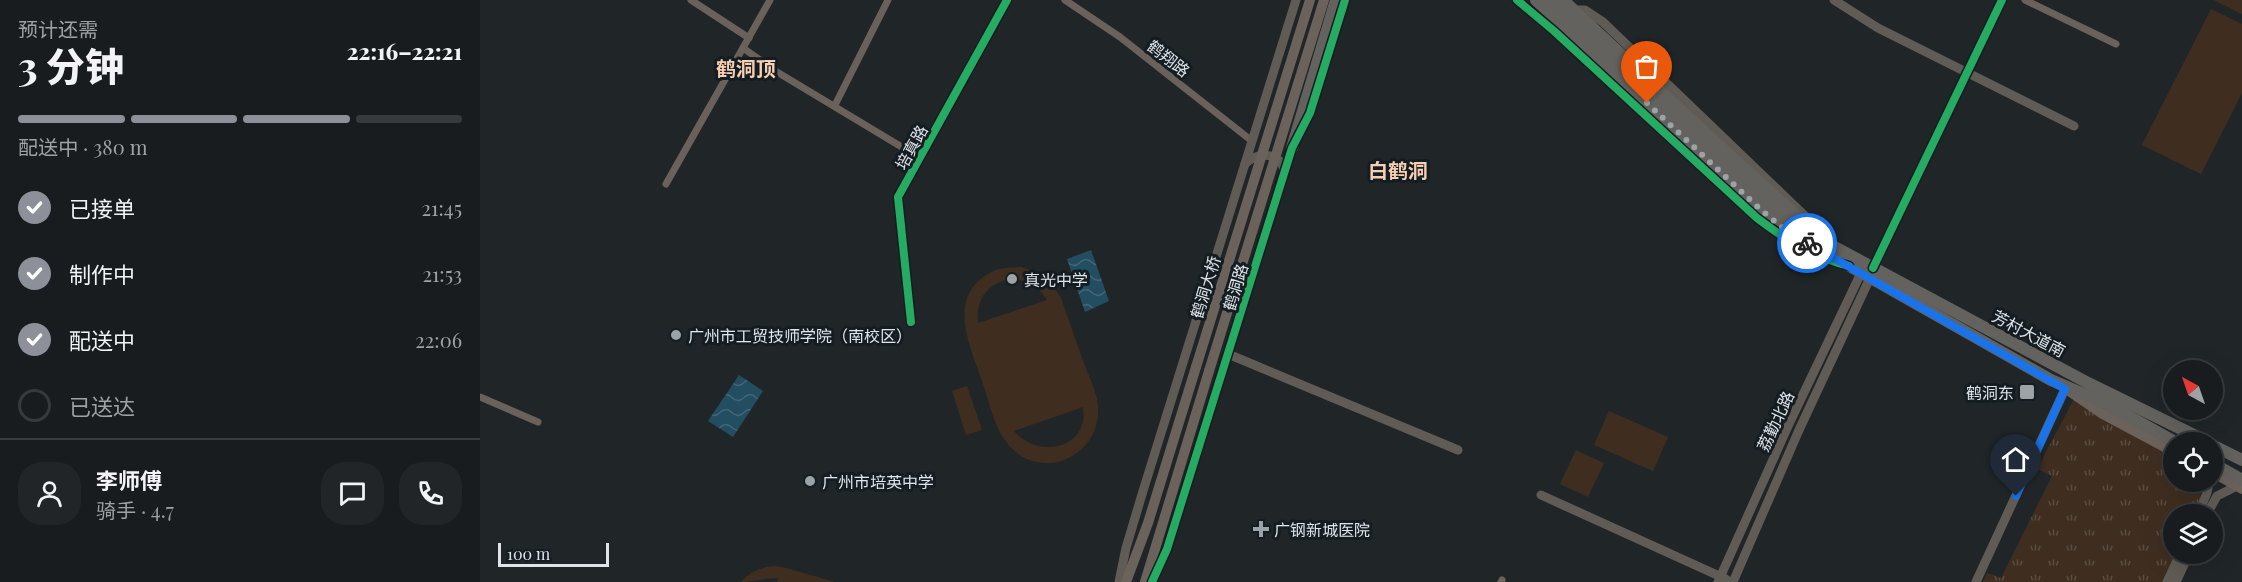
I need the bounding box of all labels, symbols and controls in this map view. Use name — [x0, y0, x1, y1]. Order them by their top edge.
text: 预计还需 — [18, 15, 98, 42]
street label: 鹤翔路 — [1144, 35, 1194, 81]
text: 22:16–22:21 — [347, 36, 462, 66]
text: 3 分钟 — [18, 39, 124, 91]
pin — [1621, 41, 1672, 103]
icon: bag — [1630, 50, 1663, 83]
district label: 鹤洞顶 — [716, 54, 776, 81]
street label: 培真路 — [890, 121, 932, 173]
text: 配送中 · 380 m — [18, 133, 147, 160]
district label: 白鹤洞 — [1368, 156, 1428, 183]
icon: check — [18, 191, 51, 224]
text: 已接单 — [69, 193, 135, 223]
text: 21:45 — [422, 194, 462, 221]
courier — [1777, 213, 1837, 273]
icon: bike — [1791, 227, 1824, 260]
street label: 鹤洞大桥 — [1186, 253, 1224, 321]
icon: check — [18, 257, 51, 290]
text: 制作中 — [69, 259, 135, 289]
text: 21:53 — [422, 260, 462, 287]
street label: 鹤洞路 — [1218, 261, 1252, 313]
place label: 真光中学 — [1024, 269, 1088, 290]
marker: 真光中学 — [1005, 272, 1019, 286]
street label: 芳村大道南 — [1989, 305, 2069, 361]
icon: check — [18, 323, 51, 356]
text: 配送中 — [69, 325, 135, 355]
place label: 广州市工贸技师学院（南校区） — [688, 325, 912, 346]
text: 22:06 — [415, 326, 462, 353]
marker: 广州市工贸技师学院（南校区） — [669, 328, 683, 342]
north arrow — [2163, 360, 2223, 420]
map controls — [2163, 360, 2223, 564]
place label: 鹤洞东 — [1966, 382, 2014, 403]
marker: 鹤洞东 — [2018, 383, 2036, 401]
street label: 荔勤北路 — [1752, 388, 1798, 454]
text: 已送达 — [69, 391, 135, 421]
button: locate — [2163, 432, 2223, 492]
pin — [1990, 434, 2041, 496]
icon: home — [1999, 443, 2032, 476]
button: person — [18, 462, 81, 525]
button: chat — [321, 462, 384, 525]
button: phone — [399, 462, 462, 525]
text: 李师傅 — [96, 465, 162, 495]
place label: 广州市培英中学 — [822, 471, 934, 492]
marker: 广州市培英中学 — [803, 474, 817, 488]
text: 骑手 · 4.7 — [96, 496, 174, 523]
button: layers — [2163, 504, 2223, 564]
place label: 广钢新城医院 — [1274, 519, 1370, 540]
marker: 广钢新城医院 — [1252, 520, 1270, 538]
scale bar — [498, 540, 609, 568]
text: 100 m — [507, 543, 550, 564]

